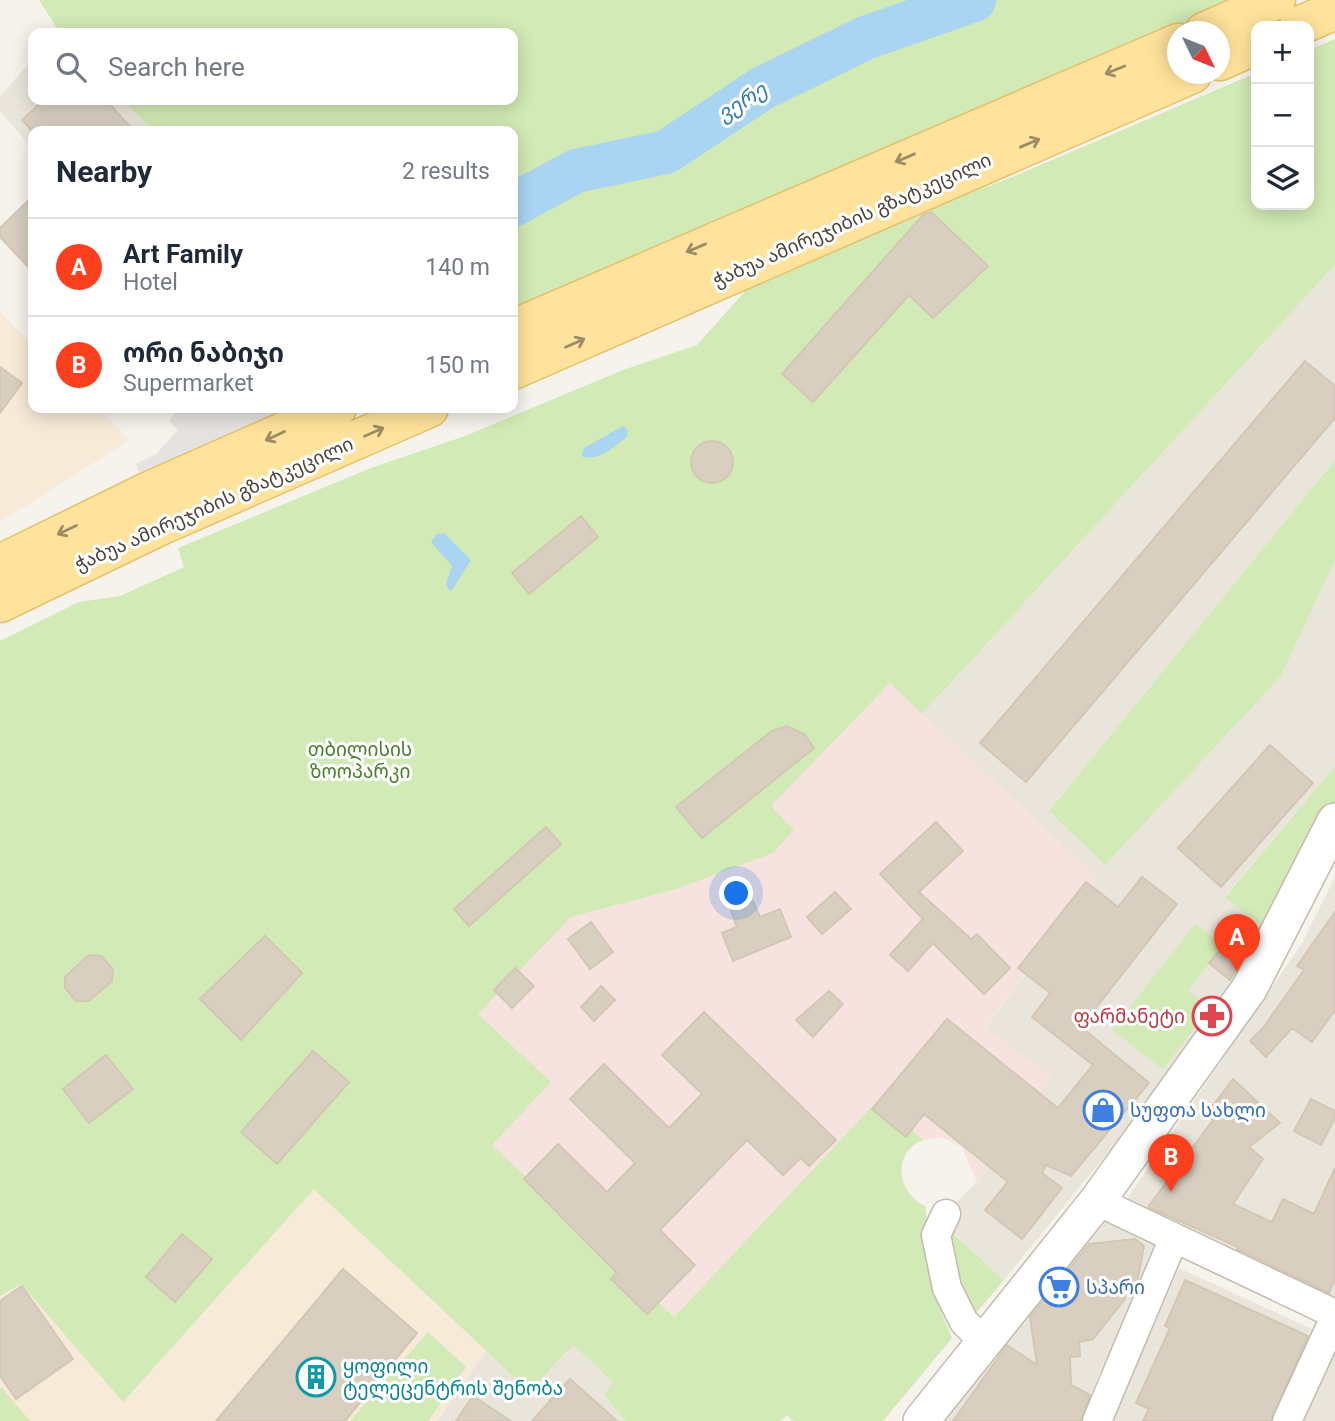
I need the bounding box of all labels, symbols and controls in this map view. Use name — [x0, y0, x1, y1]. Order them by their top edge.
north arrow — [1167, 21, 1230, 84]
map controls — [1251, 21, 1314, 210]
button: + — [1251, 21, 1314, 84]
search box — [28, 28, 518, 105]
icon: search — [52, 48, 90, 86]
text: Search here — [108, 52, 245, 82]
one-way arrow — [1104, 64, 1126, 77]
water label: ვერე — [713, 77, 772, 127]
button: − — [1251, 84, 1314, 147]
one-way arrow — [1019, 136, 1041, 149]
button: layers — [1251, 147, 1314, 210]
street label: ჭაბუა ამირეჯიბის გზატკეცილი — [709, 148, 995, 293]
one-way arrow — [895, 152, 916, 165]
text: Nearby — [56, 154, 152, 189]
text: 2 results — [402, 158, 490, 185]
text: Art Family — [123, 239, 243, 269]
one-way arrow — [686, 242, 707, 255]
text: A — [71, 254, 87, 281]
text: 140 m — [425, 254, 490, 281]
text: Hotel — [123, 269, 178, 296]
one-way arrow — [564, 336, 585, 349]
text: ორი ნაბიჯი — [123, 338, 284, 368]
text: B — [72, 352, 86, 379]
text: 150 m — [425, 352, 490, 379]
text: Supermarket — [123, 370, 254, 397]
one-way arrow — [363, 425, 384, 438]
one-way arrow — [264, 430, 286, 443]
street label: ჭაბუა ამირეჯიბის გზატკეცილი — [71, 432, 357, 577]
one-way arrow — [57, 523, 78, 537]
park label: თბილისის ზოოპარკი — [308, 738, 412, 783]
your location — [719, 876, 753, 910]
pin: A — [1214, 914, 1260, 972]
pharmacy icon: ფარმანეტი — [1191, 995, 1233, 1037]
place label: ფარმანეტი — [1073, 1005, 1185, 1028]
shop icon: სუფთა სახლი — [1082, 1089, 1124, 1131]
place label: სუფთა სახლი — [1130, 1099, 1266, 1123]
pin: B — [1148, 1134, 1194, 1192]
supermarket icon: სპარი — [1038, 1266, 1080, 1308]
place label: სპარი — [1086, 1276, 1145, 1299]
place label: ყოფილი ტელეცენტრის შენობა — [343, 1355, 563, 1401]
building icon: ყოფილი ტელეცენტრის შენობა — [295, 1356, 337, 1398]

